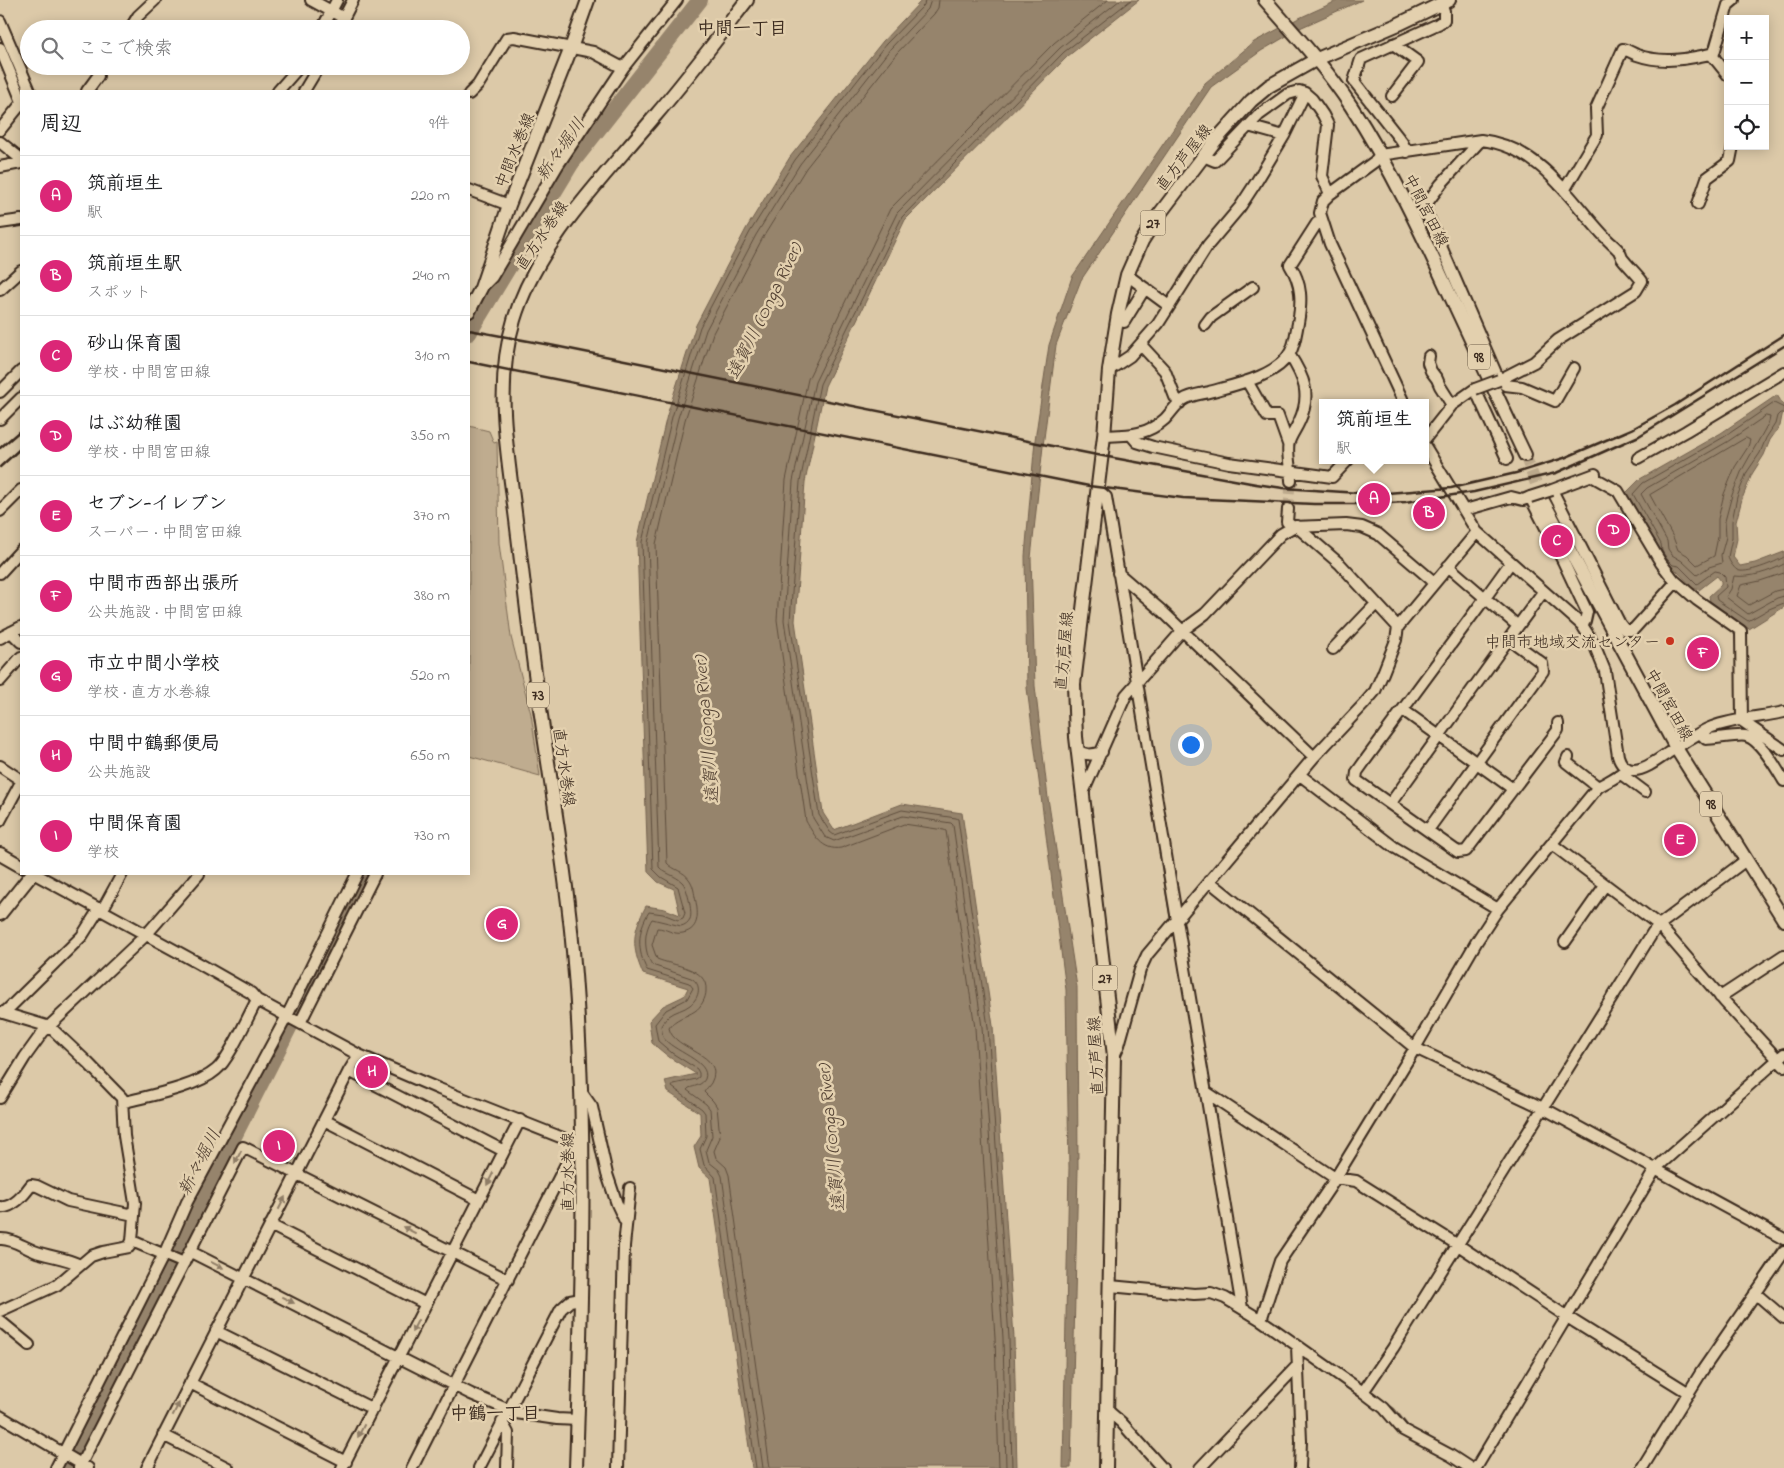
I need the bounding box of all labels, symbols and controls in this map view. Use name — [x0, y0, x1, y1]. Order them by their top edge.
map controls — [1724, 15, 1769, 150]
button: + — [1724, 15, 1769, 60]
district label: 中間一丁目 — [697, 17, 787, 43]
search box — [20, 20, 470, 75]
icon: search — [38, 34, 66, 62]
text: ここで検索 — [78, 36, 173, 63]
button: − — [1724, 60, 1769, 105]
button: locate — [1724, 105, 1769, 150]
street label: 中間水巻線 — [490, 109, 542, 192]
text: 周辺 — [40, 110, 82, 140]
text: 9件 — [429, 112, 450, 136]
water label: 新々堀川 — [530, 113, 593, 187]
street label: 直方芦屋線 — [1150, 119, 1219, 197]
street label: 中間宮田線 — [1396, 170, 1454, 252]
text: 筑前垣生 — [87, 171, 163, 198]
text: A — [51, 184, 61, 208]
text: 220 m — [411, 184, 450, 208]
street label: 直方水巻線 — [510, 196, 575, 276]
text: 駅 — [87, 201, 103, 225]
road number: 27 — [1140, 210, 1166, 236]
water label: 遠賀川 (Onga River) — [722, 238, 811, 384]
text: 筑前垣生駅 — [87, 251, 182, 278]
text: B — [51, 264, 61, 288]
text: 240 m — [412, 264, 450, 288]
text: スポット — [87, 281, 151, 305]
text: 砂山保育園 — [87, 331, 182, 358]
text: C — [52, 344, 60, 368]
text: 310 m — [415, 344, 450, 368]
road number: 98 — [1468, 344, 1490, 370]
text: 学校 · 中間宮田線 — [87, 361, 210, 385]
popup — [1319, 399, 1429, 464]
text: 筑前垣生 — [1336, 407, 1412, 434]
text: はぶ幼稚園 — [87, 411, 182, 438]
text: D — [50, 424, 62, 448]
text: 350 m — [411, 424, 450, 448]
text: 駅 — [1336, 437, 1352, 461]
text: 学校 · 中間宮田線 — [87, 441, 210, 465]
pin: A — [1358, 480, 1390, 518]
text: セブン-イレブン — [87, 491, 227, 518]
pin: B — [1413, 494, 1445, 532]
text: E — [51, 504, 61, 528]
text: 370 m — [413, 504, 450, 528]
pin: D — [1598, 511, 1630, 549]
text: スーパー · 中間宮田線 — [87, 521, 242, 545]
pin: C — [1541, 522, 1573, 560]
text: 中間市西部出張所 — [87, 571, 239, 598]
text: F — [51, 584, 61, 608]
text: 380 m — [414, 584, 450, 608]
text: 公共施設 · 中間宮田線 — [87, 601, 242, 625]
street label: 直方芦屋線 — [1050, 610, 1080, 692]
place label: 中間市地域交流センター — [1485, 631, 1660, 655]
pin: F — [1687, 634, 1719, 672]
marker: 中間市地域交流センター — [1664, 635, 1676, 647]
text: 市立中間小学校 — [87, 651, 220, 678]
water label: 遠賀川 (Onga River) — [688, 653, 727, 805]
text: G — [51, 664, 61, 688]
text: 520 m — [410, 664, 450, 688]
street label: 中間宮田線 — [1638, 664, 1698, 746]
text: 学校 · 直方水巻線 — [87, 681, 210, 705]
road number: 73 — [527, 682, 549, 708]
street label: 直方水巻線 — [546, 726, 580, 809]
text: 中間中鶴郵便局 — [87, 731, 220, 758]
your location — [1178, 732, 1204, 758]
text: H — [51, 744, 61, 768]
text: 650 m — [410, 744, 450, 768]
text: 公共施設 — [87, 761, 151, 785]
road number: 98 — [1700, 792, 1722, 816]
text: 中間保育園 — [87, 811, 182, 838]
pin: E — [1664, 821, 1696, 859]
text: I — [54, 824, 58, 848]
text: 730 m — [413, 824, 450, 848]
text: 学校 — [87, 841, 119, 865]
pin: G — [486, 905, 518, 943]
road number: 27 — [1092, 966, 1118, 990]
street label: 直方芦屋線 — [1083, 1015, 1111, 1096]
pin: H — [356, 1053, 388, 1091]
water label: 遠賀川 (Onga River) — [812, 1061, 854, 1213]
water label: 新々堀川 — [173, 1125, 229, 1201]
pin: I — [263, 1127, 295, 1165]
street label: 直方水巻線 — [557, 1132, 581, 1212]
one-way arrow — [234, 1150, 242, 1164]
one-way arrow — [486, 1172, 494, 1186]
one-way arrow — [278, 1196, 286, 1210]
one-way arrow — [402, 1226, 417, 1234]
one-way arrow — [210, 1261, 225, 1269]
one-way arrow — [281, 1296, 295, 1304]
one-way arrow — [410, 1319, 418, 1333]
one-way arrow — [172, 1402, 180, 1416]
district label: 中鶴一丁目 — [450, 1402, 540, 1428]
one-way arrow — [357, 1424, 365, 1439]

